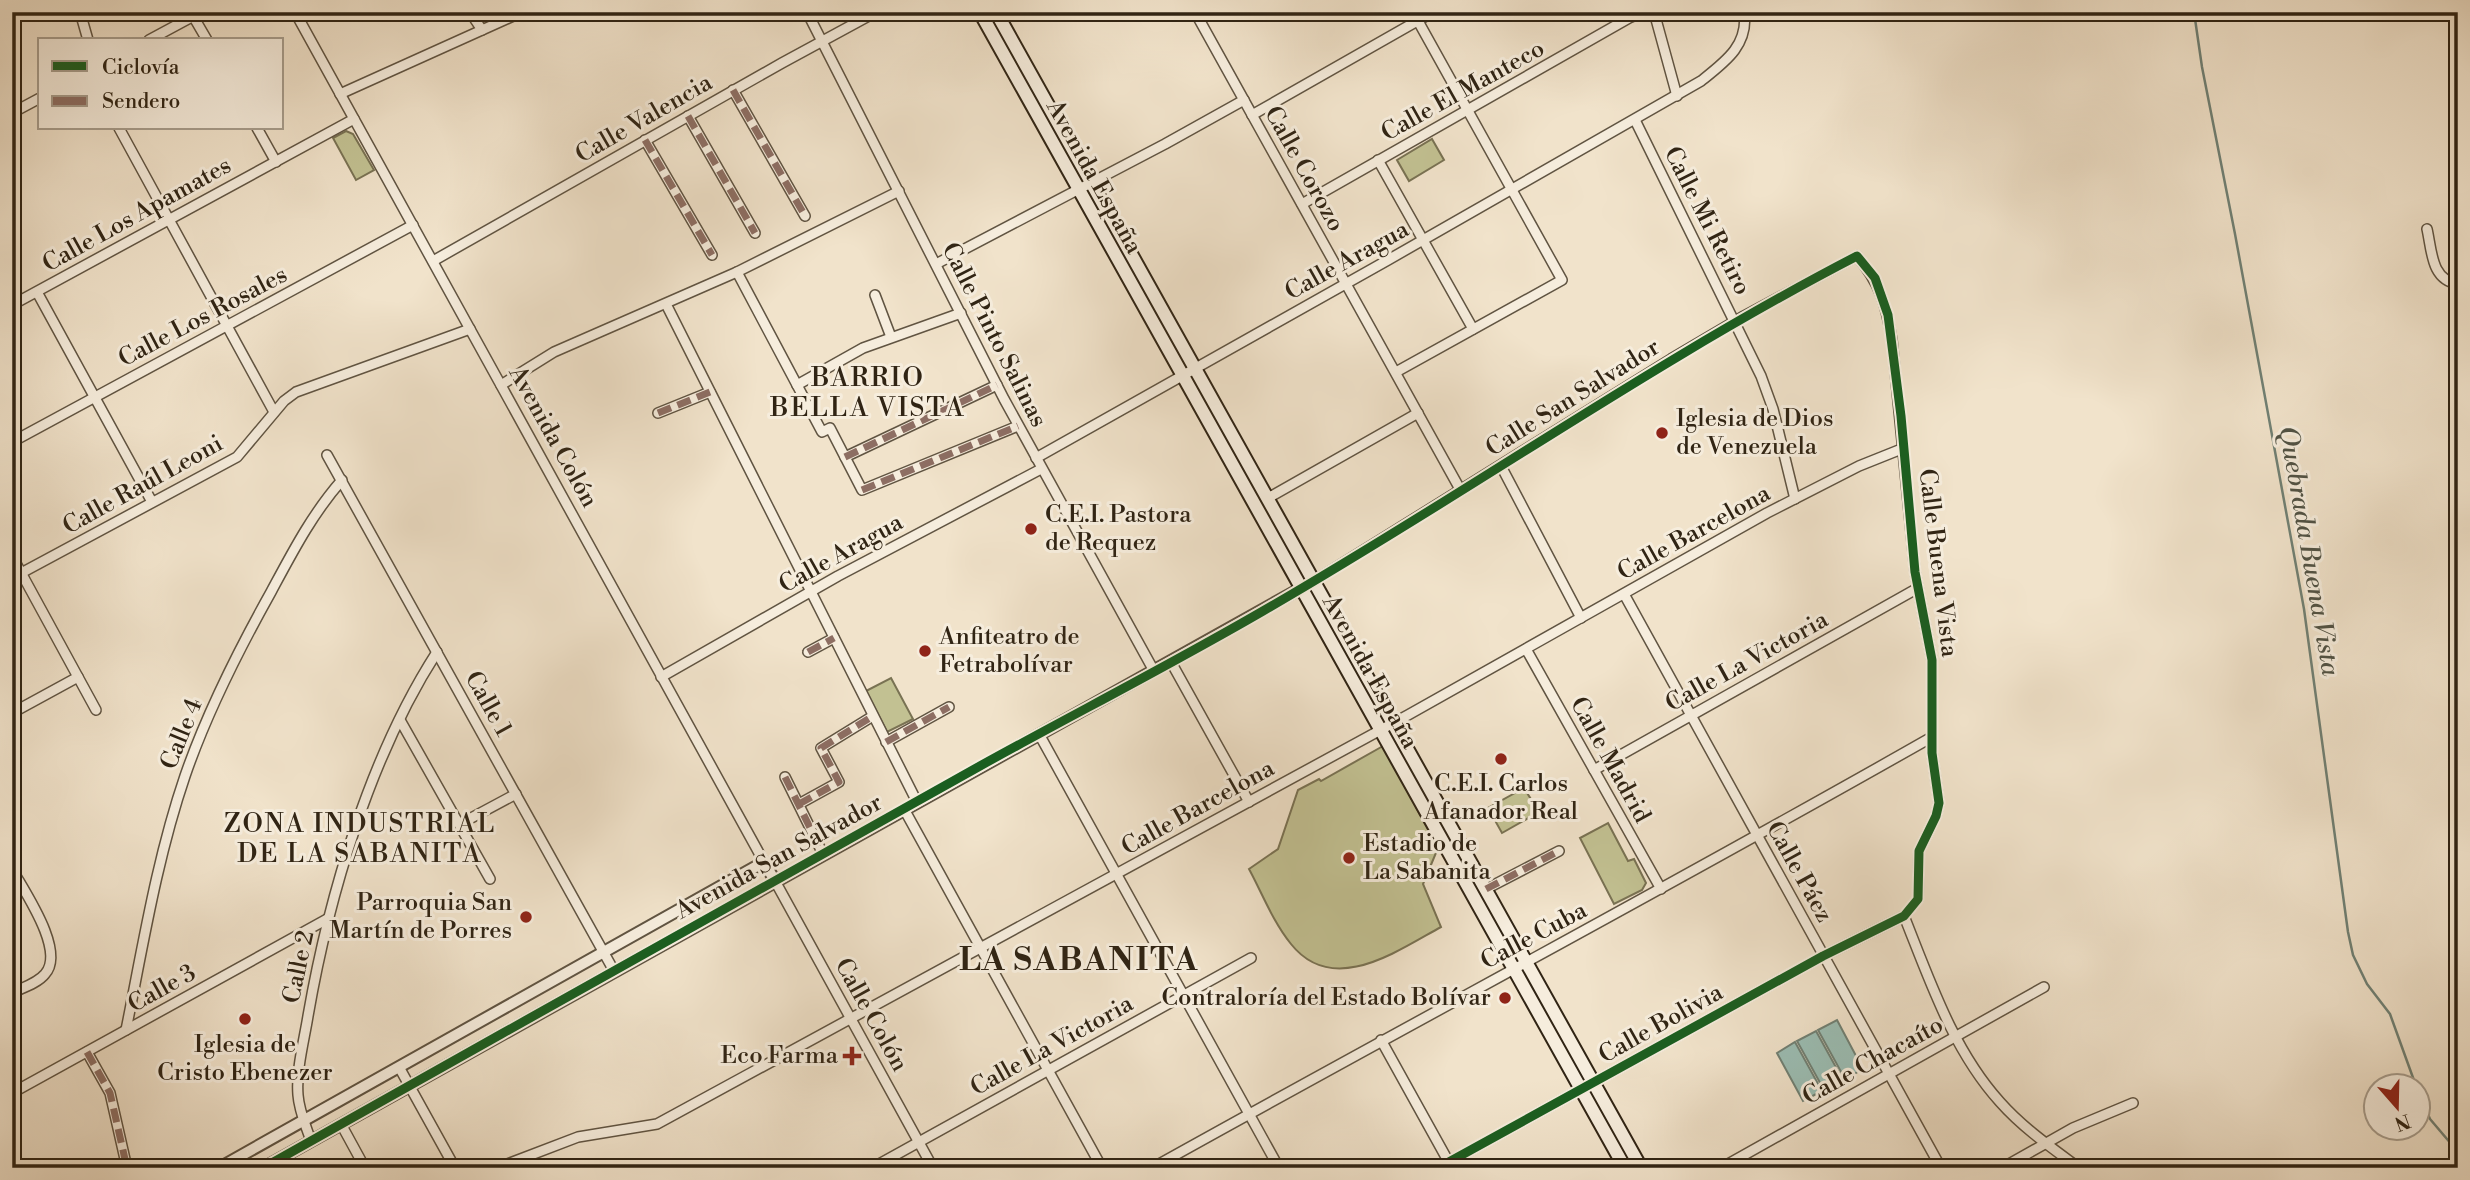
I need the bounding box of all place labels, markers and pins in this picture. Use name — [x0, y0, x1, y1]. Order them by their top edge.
place label: Iglesia de Dios de Venezuela — [1676, 404, 1834, 462]
marker: Iglesia de Dios de Venezuela — [1654, 425, 1670, 441]
place label: C.E.I. Pastora de Requez — [1045, 500, 1192, 558]
marker: C.E.I. Pastora de Requez — [1023, 521, 1039, 537]
place label: Anfiteatro de Fetrabolívar — [938, 622, 1080, 680]
marker: Anfiteatro de Fetrabolívar — [917, 643, 933, 659]
marker: C.E.I. Carlos Afanador Real — [1493, 751, 1509, 767]
place label: C.E.I. Carlos Afanador Real — [1423, 769, 1578, 827]
place label: Estadio de La Sabanita — [1363, 829, 1492, 887]
marker: Estadio de La Sabanita — [1341, 850, 1357, 866]
place label: Parroquia San Martín de Porres — [329, 888, 512, 946]
marker: Parroquia San Martín de Porres — [518, 909, 534, 925]
place label: Contraloría del Estado Bolívar — [1161, 983, 1491, 1013]
marker: Contraloría del Estado Bolívar — [1497, 990, 1513, 1006]
marker: Iglesia de Cristo Ebenezer — [237, 1011, 253, 1027]
place label: Iglesia de Cristo Ebenezer — [157, 1030, 333, 1088]
place label: Eco Farma — [720, 1041, 839, 1071]
marker: Eco Farma — [844, 1048, 860, 1064]

